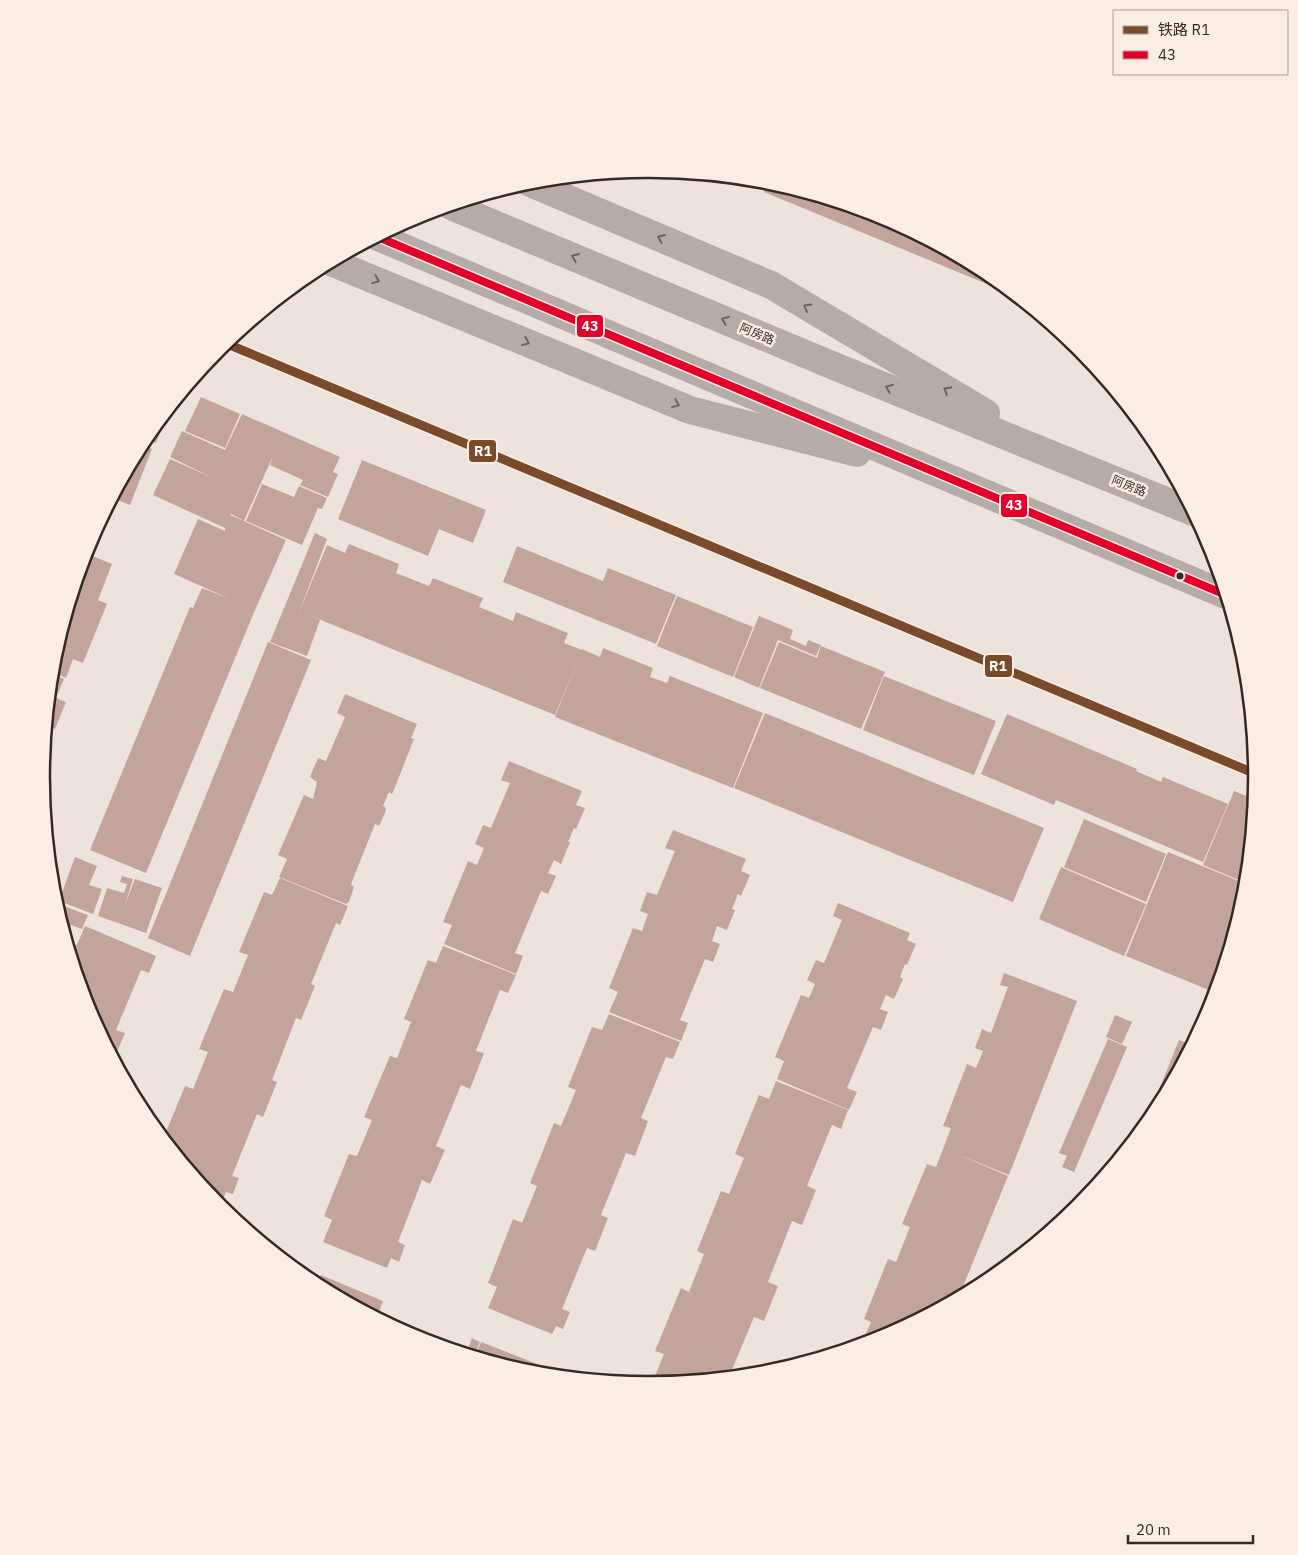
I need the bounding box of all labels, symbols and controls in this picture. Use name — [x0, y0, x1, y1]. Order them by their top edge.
legend — [1113, 10, 1288, 75]
text: 铁路 R1 — [1158, 20, 1210, 39]
text: 43 — [1158, 45, 1176, 64]
one-way arrow — [657, 234, 666, 245]
one-way arrow — [571, 253, 580, 264]
one-way arrow — [371, 274, 380, 285]
one-way arrow — [804, 304, 813, 314]
line badge: 43 — [576, 314, 604, 338]
one-way arrow — [721, 316, 730, 327]
text: 43 — [582, 317, 598, 335]
street label: 阿房路 — [738, 320, 777, 347]
one-way arrow — [521, 336, 530, 347]
one-way arrow — [885, 384, 893, 394]
one-way arrow — [944, 387, 953, 397]
one-way arrow — [671, 398, 680, 409]
line badge: R1 — [468, 439, 497, 463]
text: R1 — [474, 442, 493, 460]
street label: 阿房路 — [1110, 472, 1149, 499]
line badge: 43 — [1000, 493, 1028, 518]
text: 43 — [1006, 496, 1022, 514]
unlabelled marker — [1175, 571, 1185, 581]
line badge: R1 — [984, 654, 1013, 678]
text: R1 — [989, 657, 1008, 675]
scale bar — [1128, 1512, 1253, 1544]
text: 20 m — [1136, 1520, 1171, 1539]

